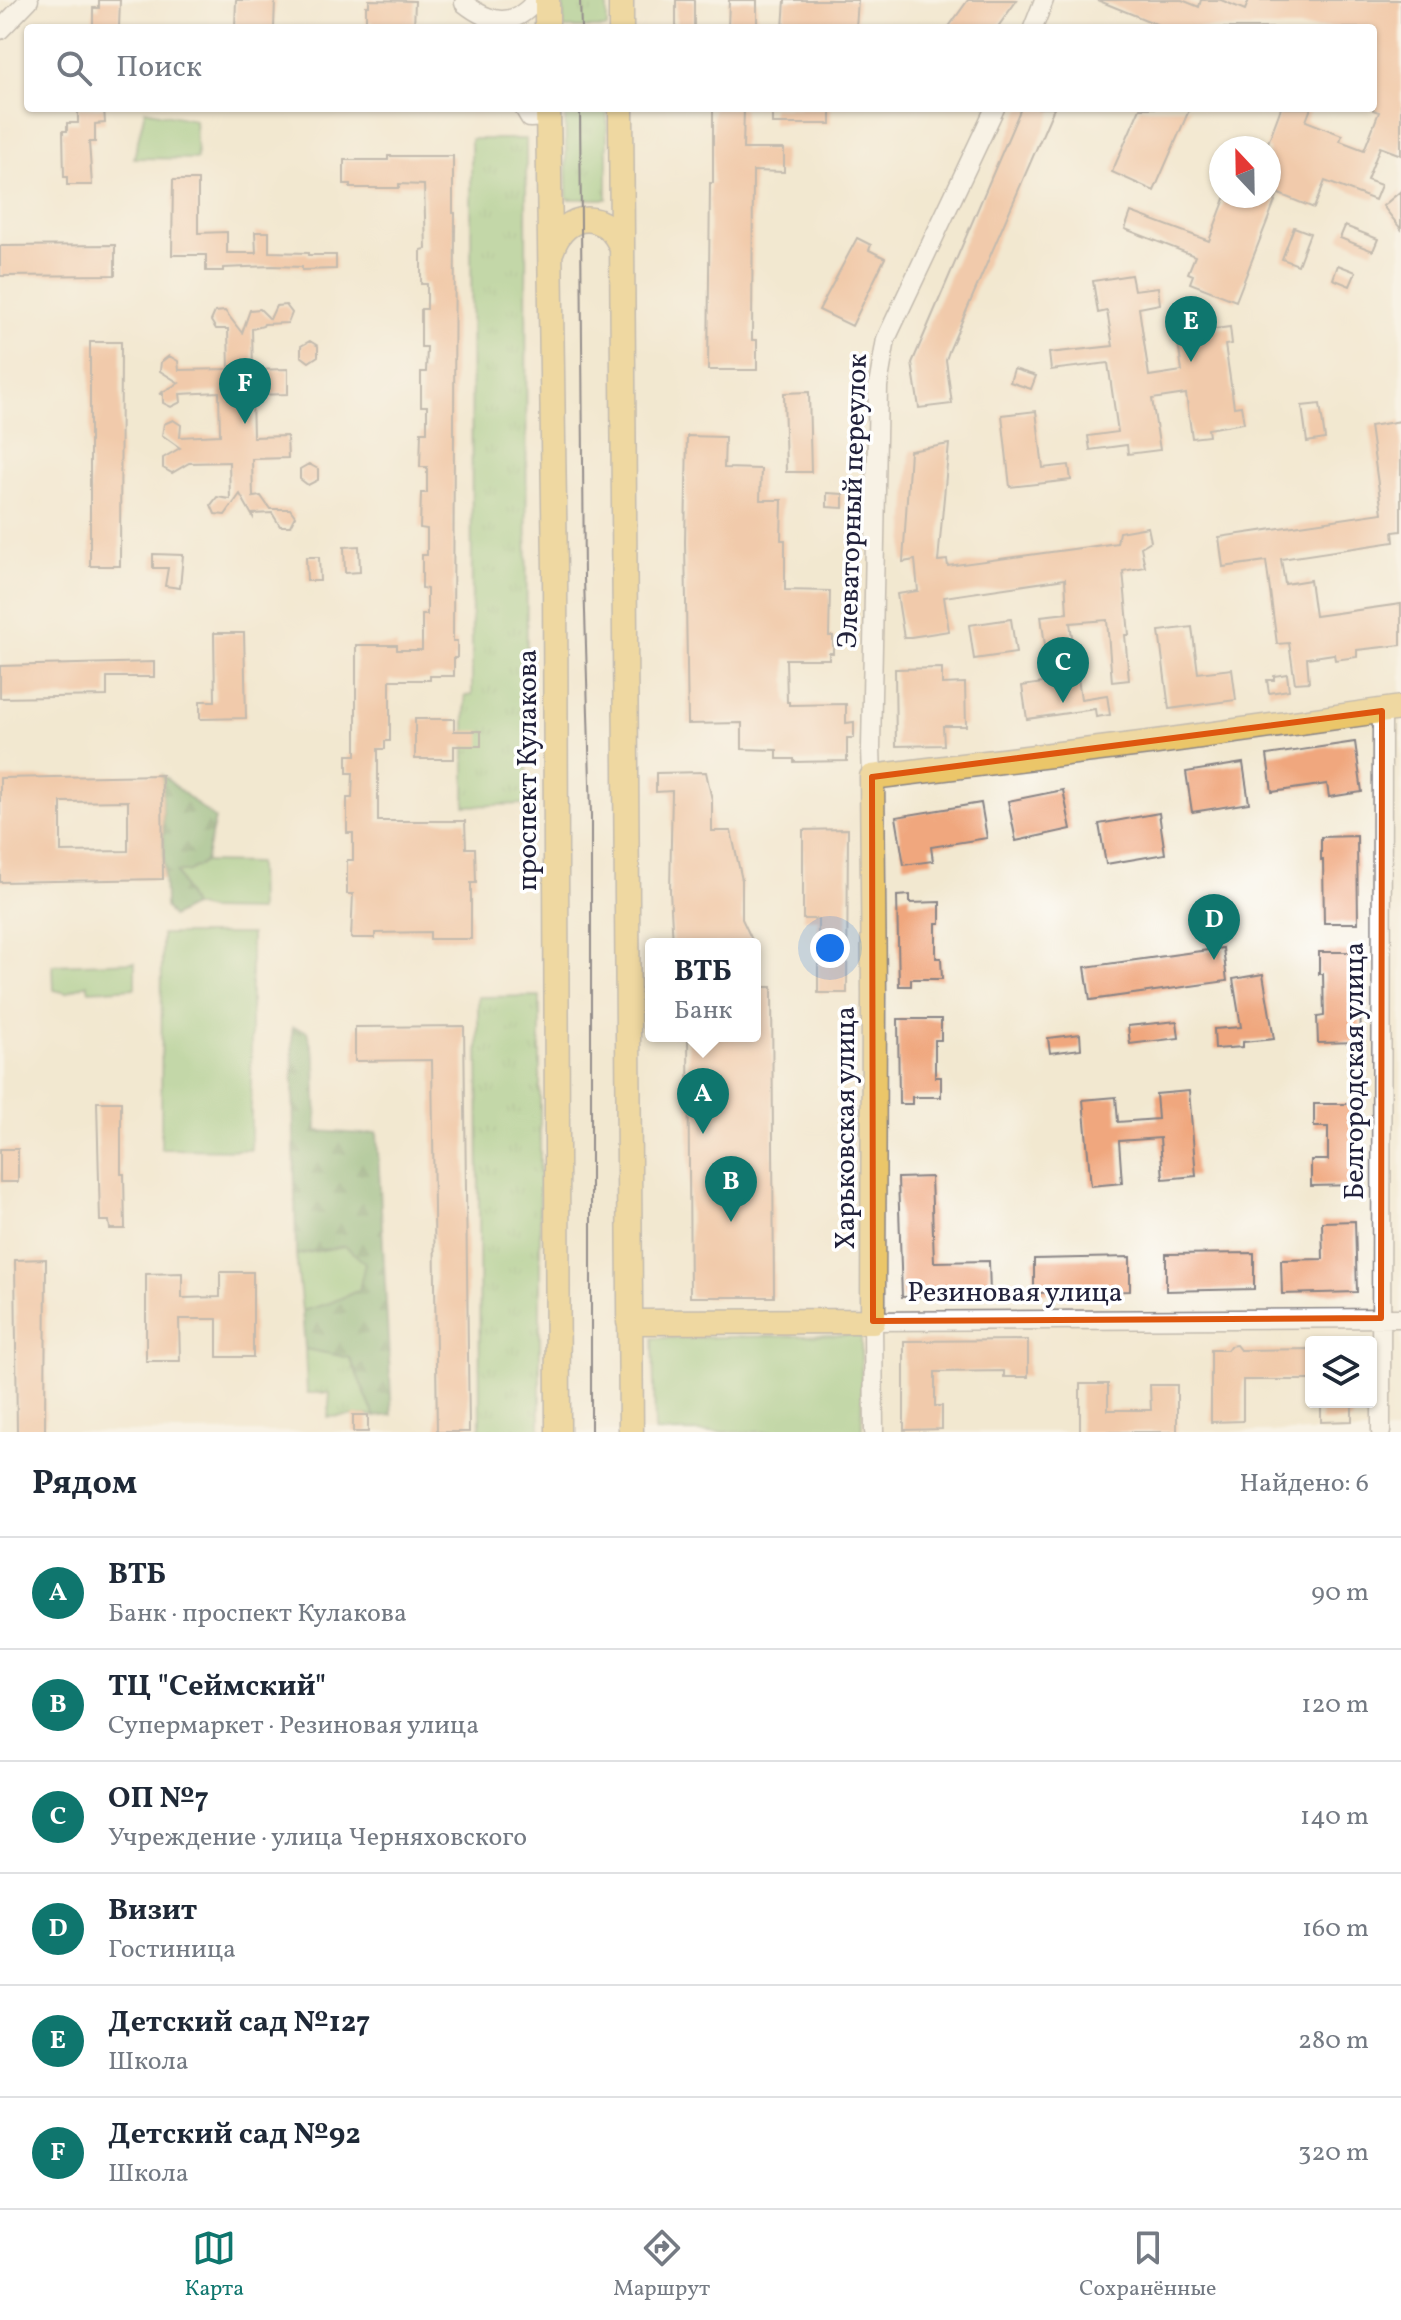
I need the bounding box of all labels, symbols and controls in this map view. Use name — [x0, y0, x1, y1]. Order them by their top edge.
search box — [24, 24, 1377, 112]
icon: search — [52, 46, 96, 90]
text: Поиск — [116, 47, 202, 89]
north arrow — [1209, 136, 1281, 208]
pin: E — [1165, 296, 1217, 362]
street label: Элеваторный переулок — [829, 353, 878, 649]
pin: F — [219, 358, 271, 424]
pin: C — [1037, 637, 1089, 703]
street label: проспект Кулакова — [509, 649, 548, 891]
pin: D — [1188, 894, 1240, 960]
your location — [810, 928, 850, 968]
popup — [645, 938, 761, 1042]
street label: Белгородская улица — [1336, 942, 1375, 1200]
text: ВТБ — [674, 951, 732, 993]
text: Банк — [674, 993, 732, 1029]
street label: Харьковская улица — [827, 1006, 866, 1250]
pin: A — [677, 1068, 729, 1134]
pin: B — [705, 1156, 757, 1222]
street label: Резиновая улица — [907, 1274, 1123, 1313]
map controls — [1305, 1336, 1377, 1408]
button: layers — [1305, 1336, 1377, 1408]
text: Рядом — [32, 1461, 137, 1508]
text: Найдено: 6 — [1239, 1466, 1369, 1502]
text: ВТБ — [108, 1554, 166, 1596]
text: A — [49, 1575, 67, 1611]
text: 90 m — [1311, 1575, 1369, 1611]
text: Банк · проспект Кулакова — [108, 1596, 407, 1632]
text: ТЦ "Сеймский" — [108, 1666, 326, 1708]
text: B — [49, 1687, 67, 1723]
text: 120 m — [1301, 1687, 1369, 1723]
text: Супермаркет · Резиновая улица — [108, 1708, 479, 1744]
text: ОП №7 — [108, 1778, 209, 1820]
text: C — [50, 1799, 66, 1835]
text: 140 m — [1300, 1799, 1369, 1835]
text: Учреждение · улица Черняховского — [108, 1820, 527, 1856]
text: Визит — [108, 1890, 197, 1932]
text: D — [48, 1911, 68, 1947]
text: 160 m — [1302, 1911, 1369, 1947]
text: Гостиница — [108, 1932, 236, 1968]
text: Детский сад №127 — [108, 2002, 370, 2044]
text: E — [50, 2023, 66, 2059]
text: 280 m — [1298, 2023, 1369, 2059]
text: Школа — [108, 2044, 189, 2080]
text: Детский сад №92 — [108, 2114, 361, 2156]
text: F — [50, 2135, 66, 2171]
text: 320 m — [1298, 2135, 1369, 2171]
text: Школа — [108, 2156, 189, 2192]
tab: Карта — [184, 2226, 244, 2305]
tab: Маршрут — [613, 2226, 710, 2305]
tab: Сохранённые — [1079, 2226, 1216, 2305]

